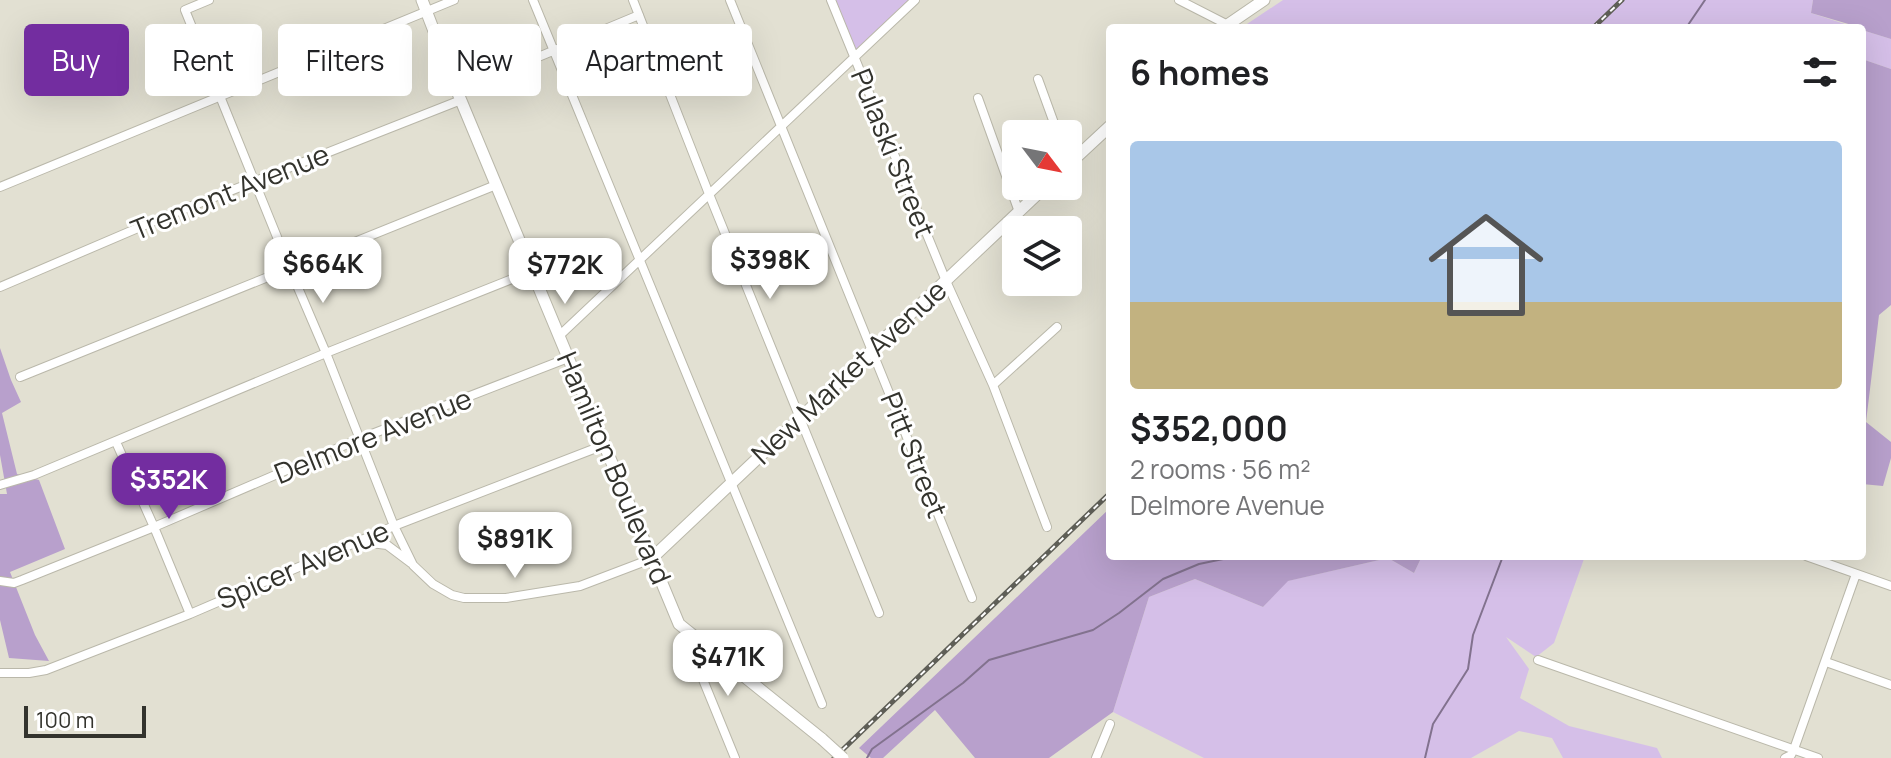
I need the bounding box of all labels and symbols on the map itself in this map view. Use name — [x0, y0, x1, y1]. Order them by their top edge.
street label: Pulaski Street — [843, 63, 945, 243]
north arrow — [1002, 120, 1082, 200]
street label: Tremont Avenue — [125, 134, 334, 248]
pin: $398K — [714, 233, 826, 301]
pin: $664K — [267, 237, 379, 305]
pin: $772K — [509, 238, 621, 306]
street label: New Market Avenue — [743, 271, 954, 472]
street label: Hamilton Boulevard — [549, 346, 681, 590]
street label: Delmore Avenue — [268, 378, 477, 492]
street label: Pitt Street — [873, 386, 957, 523]
pin: $352K — [113, 453, 225, 521]
street label: Spicer Avenue — [211, 511, 394, 617]
pin: $891K — [459, 512, 571, 580]
pin: $471K — [672, 630, 784, 698]
scale bar — [24, 702, 146, 738]

